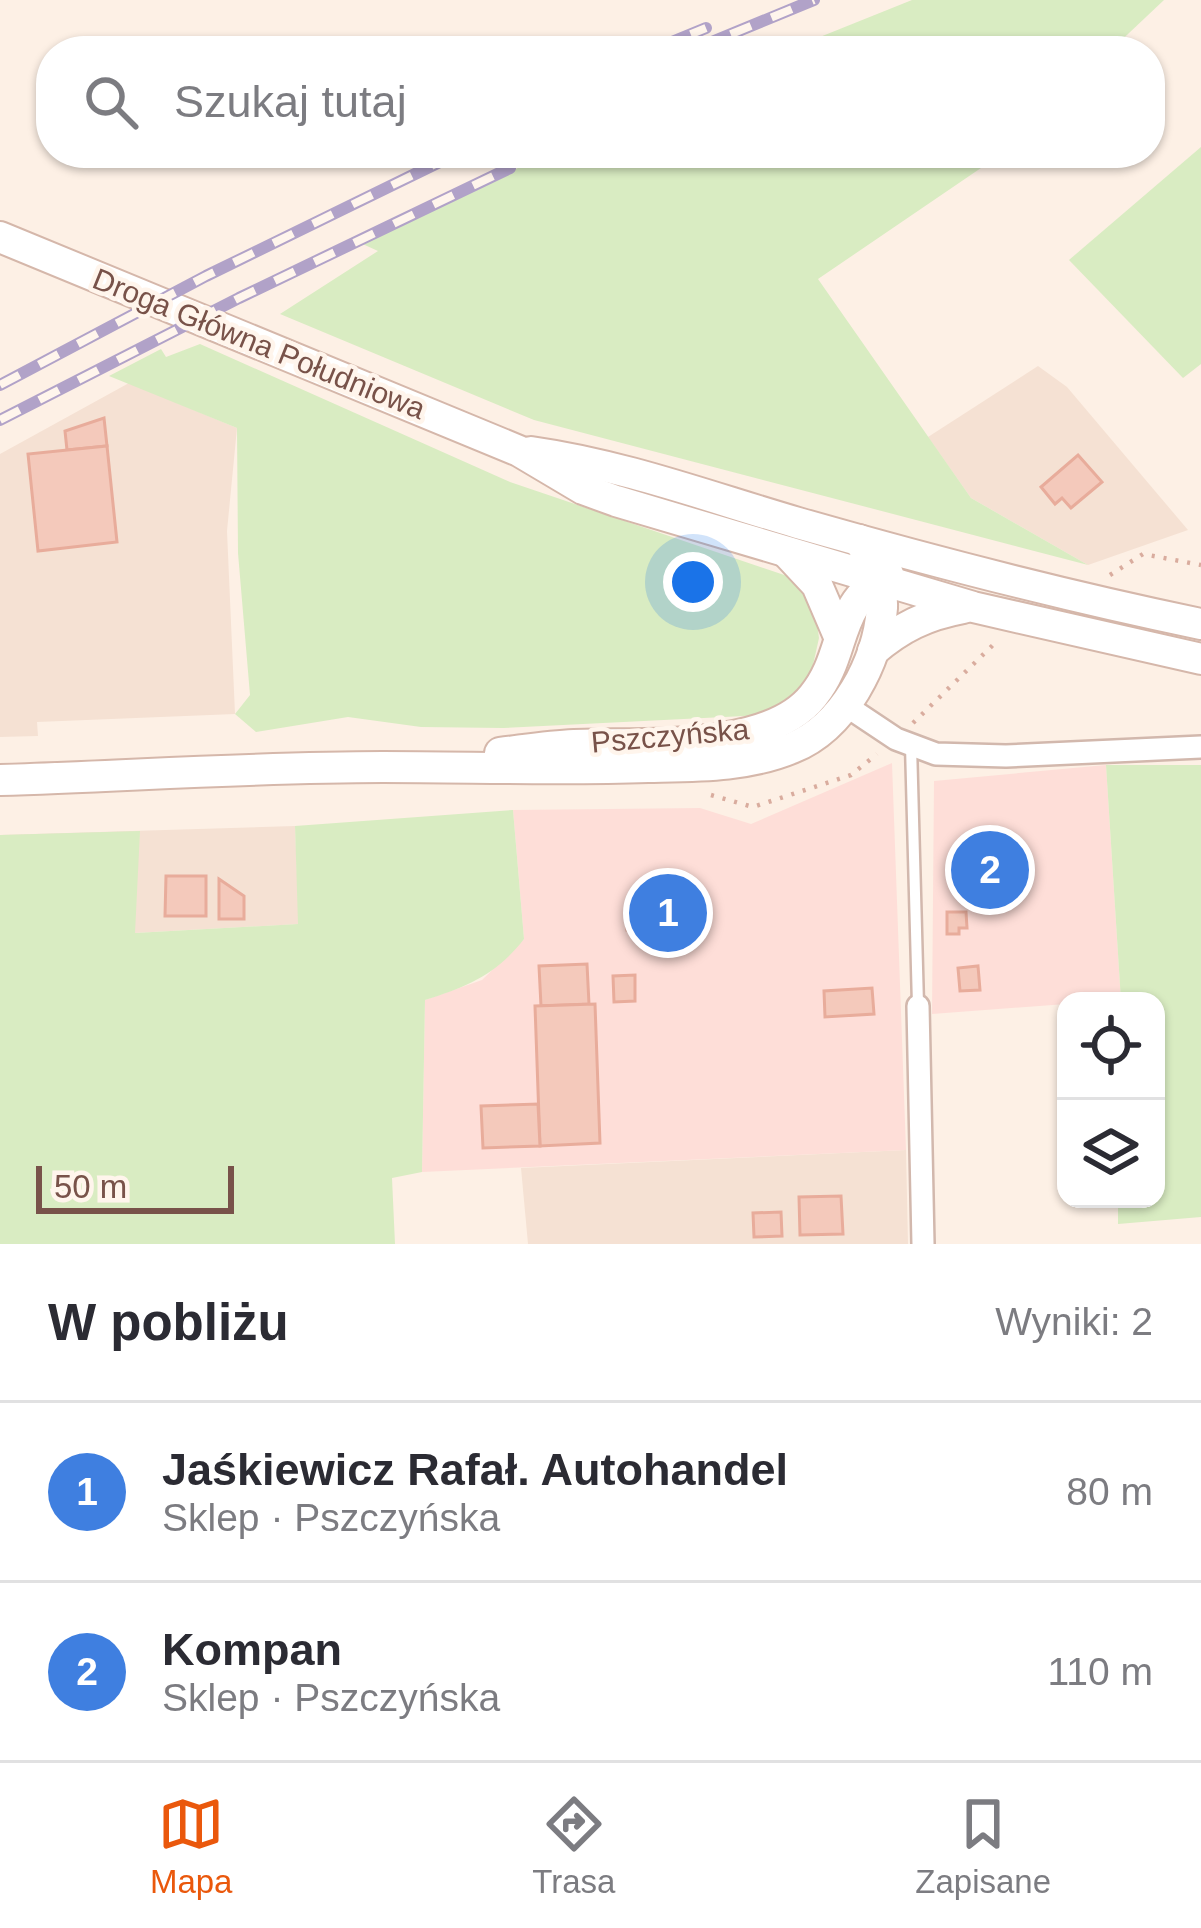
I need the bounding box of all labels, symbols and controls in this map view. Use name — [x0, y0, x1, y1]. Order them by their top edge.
search box — [36, 36, 1165, 168]
icon: search — [78, 69, 144, 135]
text: Szukaj tutaj — [174, 76, 407, 127]
street label: Droga Główna Południowa — [88, 262, 430, 425]
your location — [663, 552, 723, 612]
street label: Pszczyńska — [590, 712, 751, 759]
pin: 2 — [951, 825, 1029, 915]
pin: 1 — [629, 868, 707, 958]
map controls — [1057, 992, 1165, 1208]
button: locate — [1057, 992, 1165, 1100]
button: layers — [1057, 1100, 1165, 1208]
scale bar — [36, 1160, 234, 1213]
text: 50 m — [54, 1168, 127, 1205]
text: W pobliżu — [48, 1294, 289, 1351]
text: Wyniki: 2 — [995, 1300, 1153, 1343]
text: Jaśkiewicz Rafał. Autohandel — [162, 1444, 788, 1495]
text: 1 — [76, 1470, 98, 1513]
text: 80 m — [1066, 1470, 1153, 1513]
text: Sklep · Pszczyńska — [162, 1496, 500, 1539]
text: Kompan — [162, 1624, 342, 1675]
text: 2 — [76, 1650, 98, 1693]
text: 110 m — [1048, 1650, 1153, 1693]
text: Sklep · Pszczyńska — [162, 1676, 500, 1719]
tab: Mapa — [150, 1791, 232, 1901]
tab: Trasa — [532, 1791, 615, 1901]
tab: Zapisane — [915, 1791, 1051, 1901]

